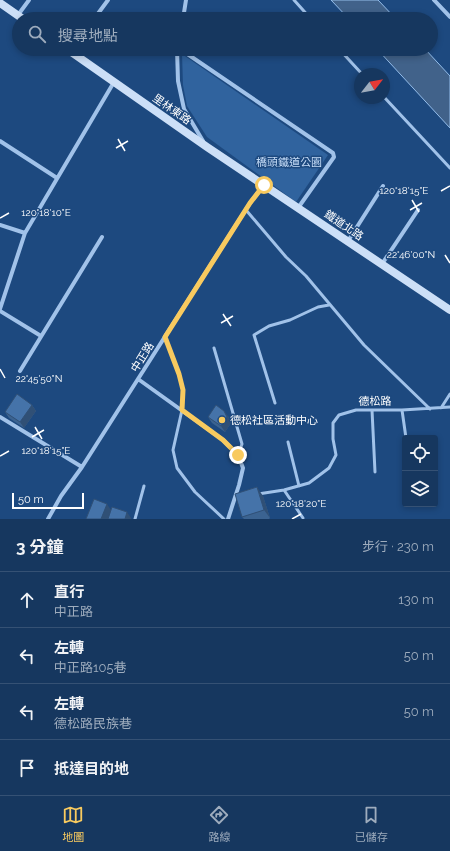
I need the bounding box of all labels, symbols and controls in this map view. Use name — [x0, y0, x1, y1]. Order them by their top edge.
search box — [12, 12, 438, 56]
icon: search — [26, 23, 48, 45]
text: 搜尋地點 — [58, 27, 118, 45]
north arrow — [354, 68, 390, 104]
street label: 里林東路 — [150, 91, 193, 127]
park label: 橋頭鐵道公園 — [256, 156, 322, 169]
route start — [255, 176, 273, 194]
text: 120°18'15"E — [380, 185, 428, 196]
text: 120°18'10"E — [21, 207, 71, 218]
street label: 鐵道北路 — [322, 208, 366, 243]
text: 22°46'00"N — [387, 249, 435, 260]
street label: 中正路 — [128, 340, 157, 375]
text: 22°45'50"N — [16, 373, 62, 384]
street label: 德松路 — [358, 395, 392, 408]
place label: 德松社區活動中心 — [230, 414, 318, 427]
marker: 德松社區活動中心 — [217, 415, 227, 425]
map controls — [402, 435, 438, 507]
button: locate — [402, 435, 438, 471]
text: 120°18'15"E — [22, 445, 70, 456]
route end — [229, 446, 247, 464]
button: layers — [402, 471, 438, 507]
scale bar — [12, 491, 84, 510]
text: 50 m — [18, 493, 44, 506]
text: 120°18'20"E — [276, 498, 326, 509]
text: 3 分鐘 — [16, 537, 64, 557]
text: 步行 · 230 m — [362, 539, 434, 554]
text: 直行 — [54, 583, 84, 601]
icon: ahead — [16, 589, 38, 611]
text: 130 m — [398, 592, 434, 607]
text: 中正路 — [54, 604, 93, 619]
text: 左轉 — [54, 639, 84, 657]
icon: left — [16, 645, 38, 667]
text: 50 m — [404, 648, 434, 663]
text: 中正路105巷 — [54, 660, 127, 675]
text: 左轉 — [54, 695, 84, 713]
icon: left — [16, 701, 38, 723]
text: 50 m — [404, 704, 434, 719]
text: 德松路民族巷 — [54, 716, 132, 731]
icon: arrive — [16, 757, 38, 779]
text: 抵達目的地 — [54, 760, 129, 778]
tab: 地圖 — [62, 804, 84, 844]
tab: 路線 — [208, 804, 230, 844]
tab: 已儲存 — [355, 804, 388, 844]

